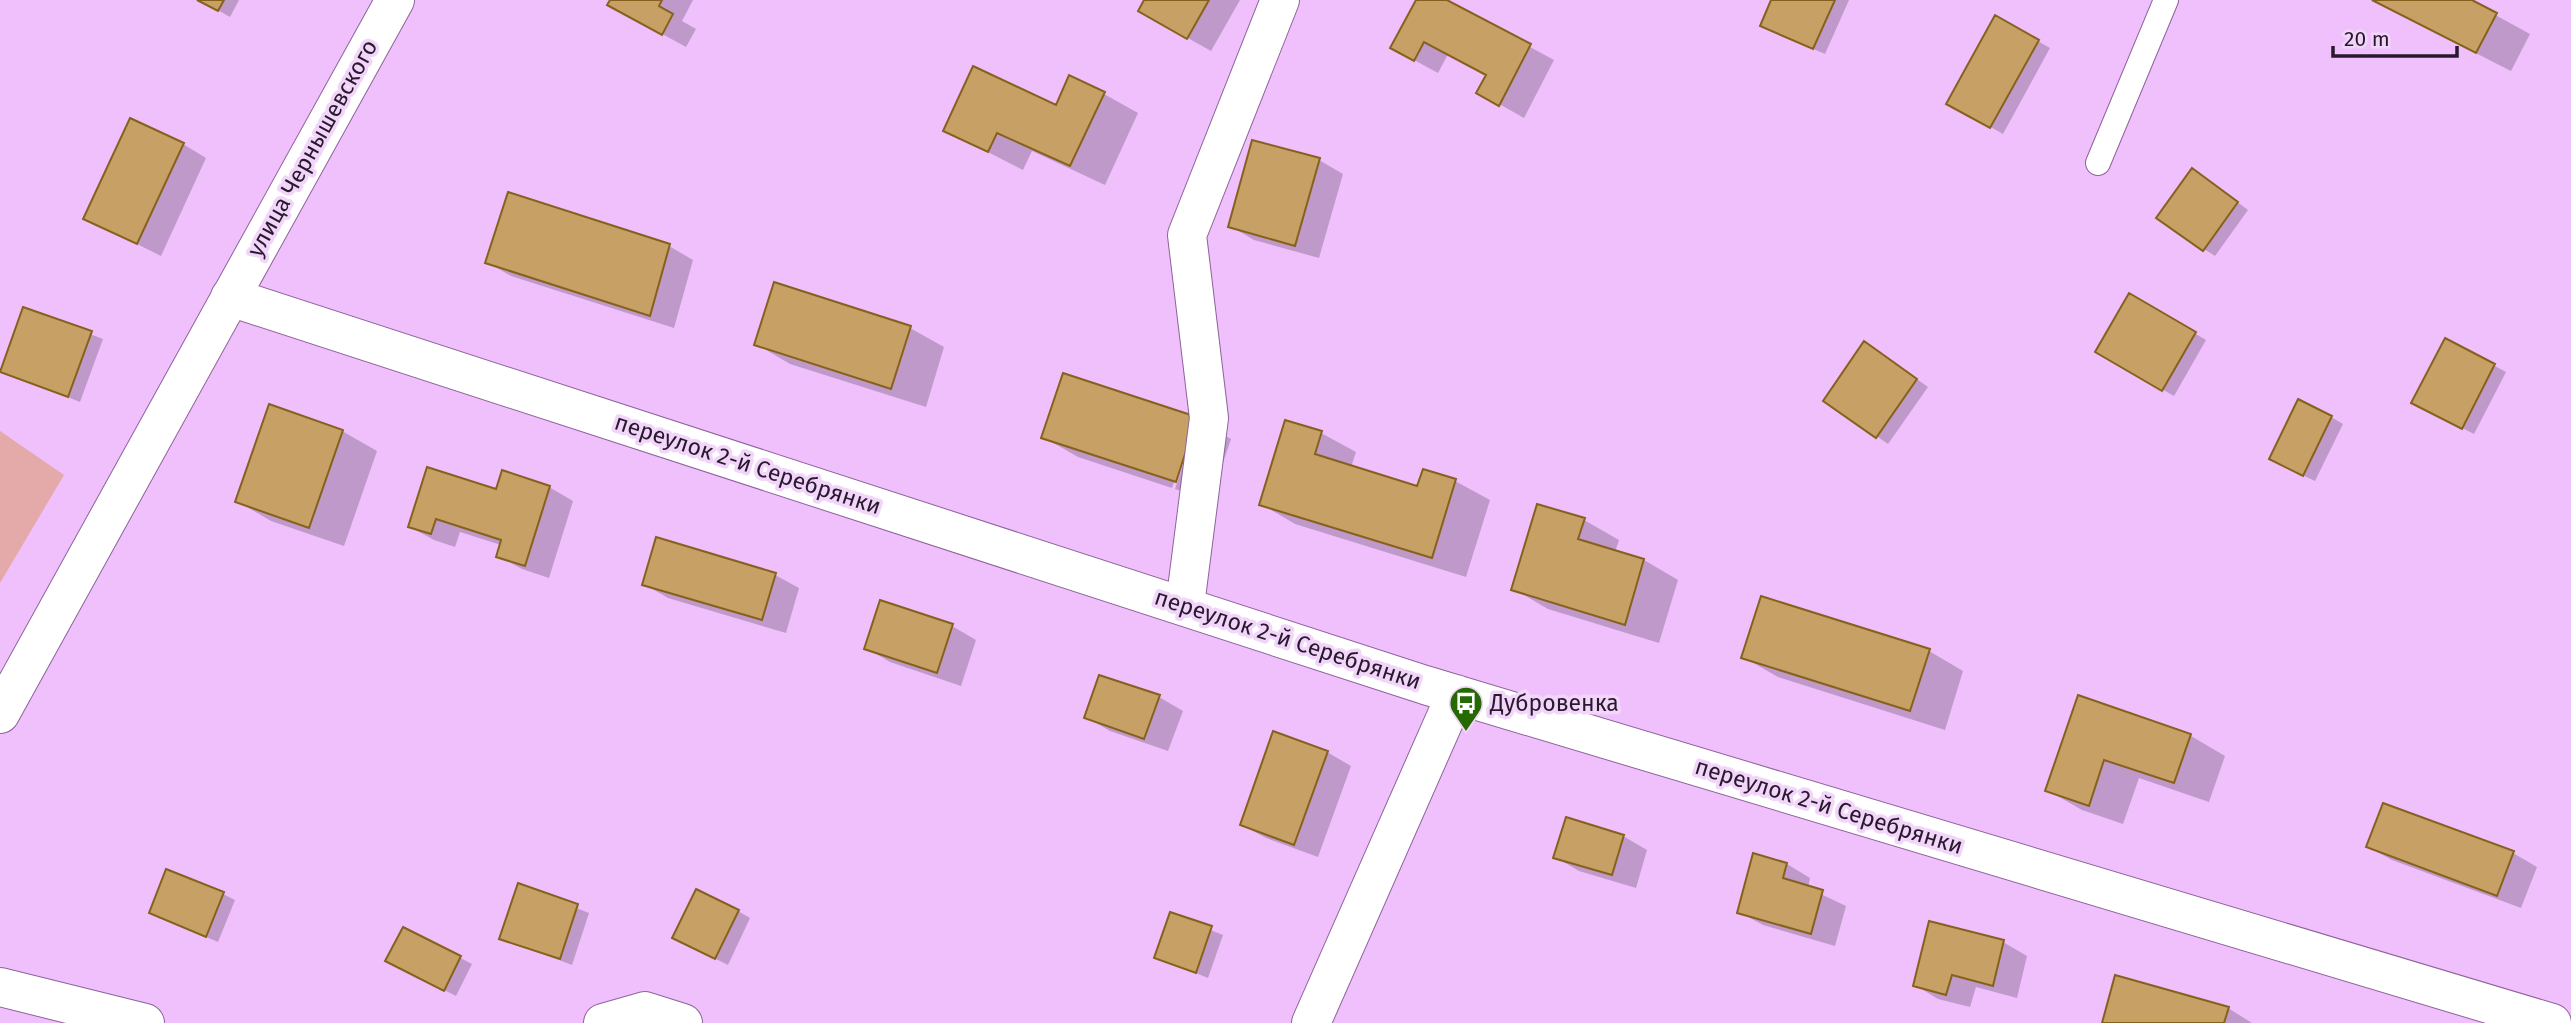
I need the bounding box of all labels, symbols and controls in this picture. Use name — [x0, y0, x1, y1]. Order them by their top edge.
scale bar — [2333, 14, 2457, 58]
text: 20 m — [2344, 26, 2390, 52]
street label: улица Чернышевского — [241, 35, 383, 261]
street label: переулок 2-й Серебрянки — [611, 408, 885, 520]
street label: переулок 2-й Серебрянки — [1151, 583, 1425, 695]
bus stop icon: Дубровенка — [1447, 684, 1485, 733]
place label: Дубровенка — [1489, 689, 1619, 717]
street label: переулок 2-й Серебрянки — [1692, 752, 1966, 860]

